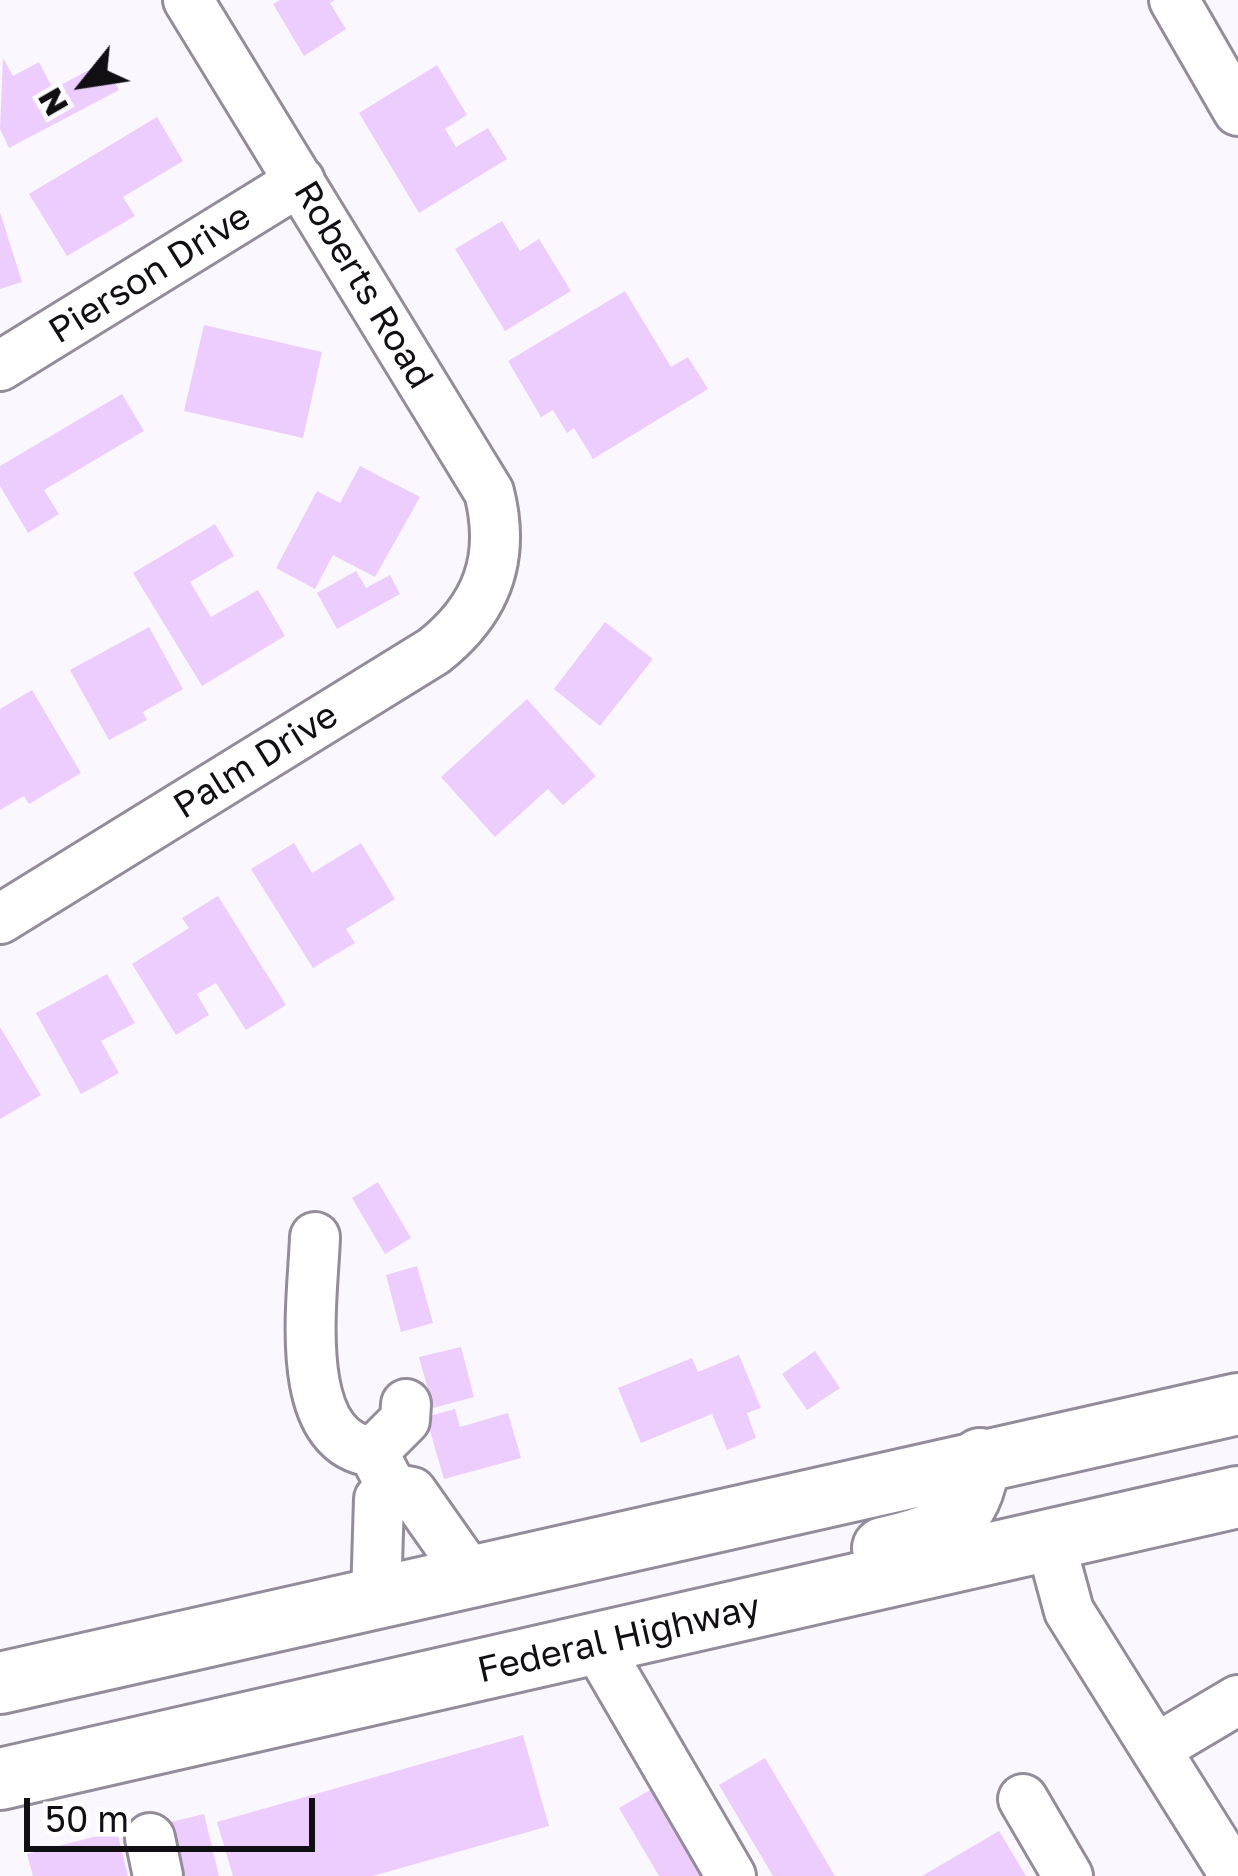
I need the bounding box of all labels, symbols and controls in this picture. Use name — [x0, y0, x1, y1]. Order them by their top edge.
north arrow — [24, 24, 144, 144]
text: N — [29, 82, 76, 123]
street label: Roberts Road — [284, 174, 442, 396]
street label: Pierson Drive — [41, 195, 259, 353]
street label: Palm Drive — [166, 694, 346, 828]
street label: Federal Highway — [474, 1585, 764, 1693]
scale bar — [30, 1774, 321, 1848]
text: 50 m — [45, 1797, 129, 1840]

